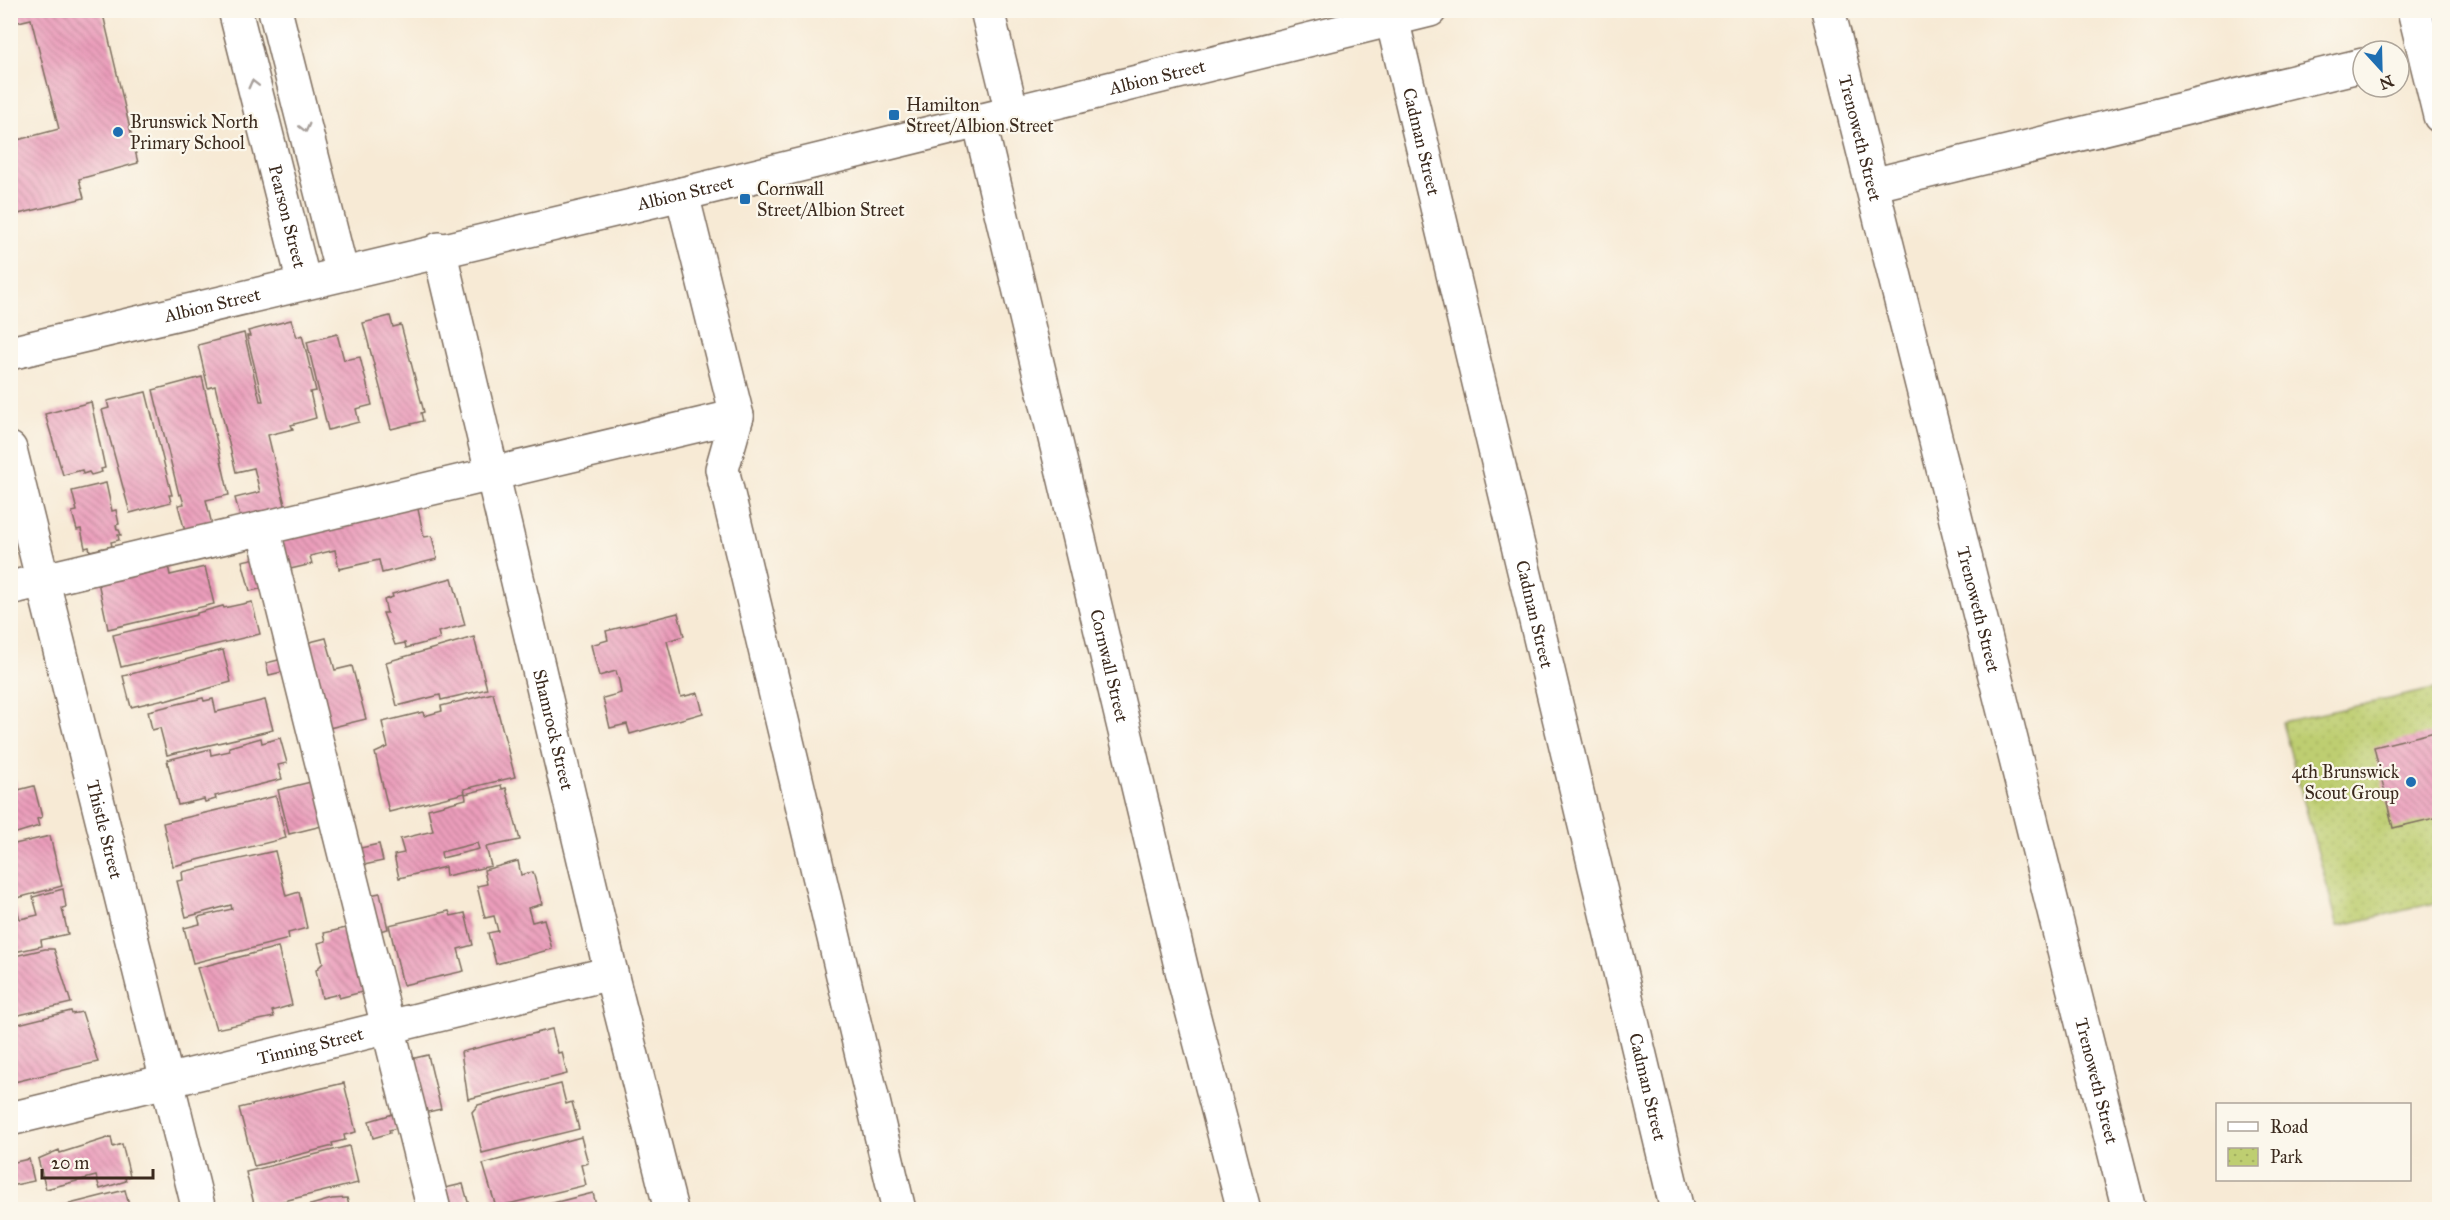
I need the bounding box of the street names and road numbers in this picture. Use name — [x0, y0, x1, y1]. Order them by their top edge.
street label: Albion Street — [1106, 55, 1208, 100]
street label: Trenoweth Street — [1834, 73, 1887, 204]
street label: Cadman Street — [1398, 85, 1445, 198]
street label: Pearson Street — [264, 162, 311, 271]
street label: Albion Street — [634, 171, 736, 215]
street label: Albion Street — [161, 283, 263, 327]
street label: Trenoweth Street — [1952, 544, 2005, 675]
street label: Cadman Street — [1511, 558, 1558, 671]
street label: Cornwall Street — [1085, 607, 1134, 725]
street label: Shamrock Street — [528, 667, 578, 793]
street label: Thistle Street — [82, 778, 128, 882]
street label: Trenoweth Street — [2070, 1016, 2123, 1147]
street label: Tinning Street — [255, 1022, 366, 1070]
street label: Cadman Street — [1624, 1031, 1671, 1144]

